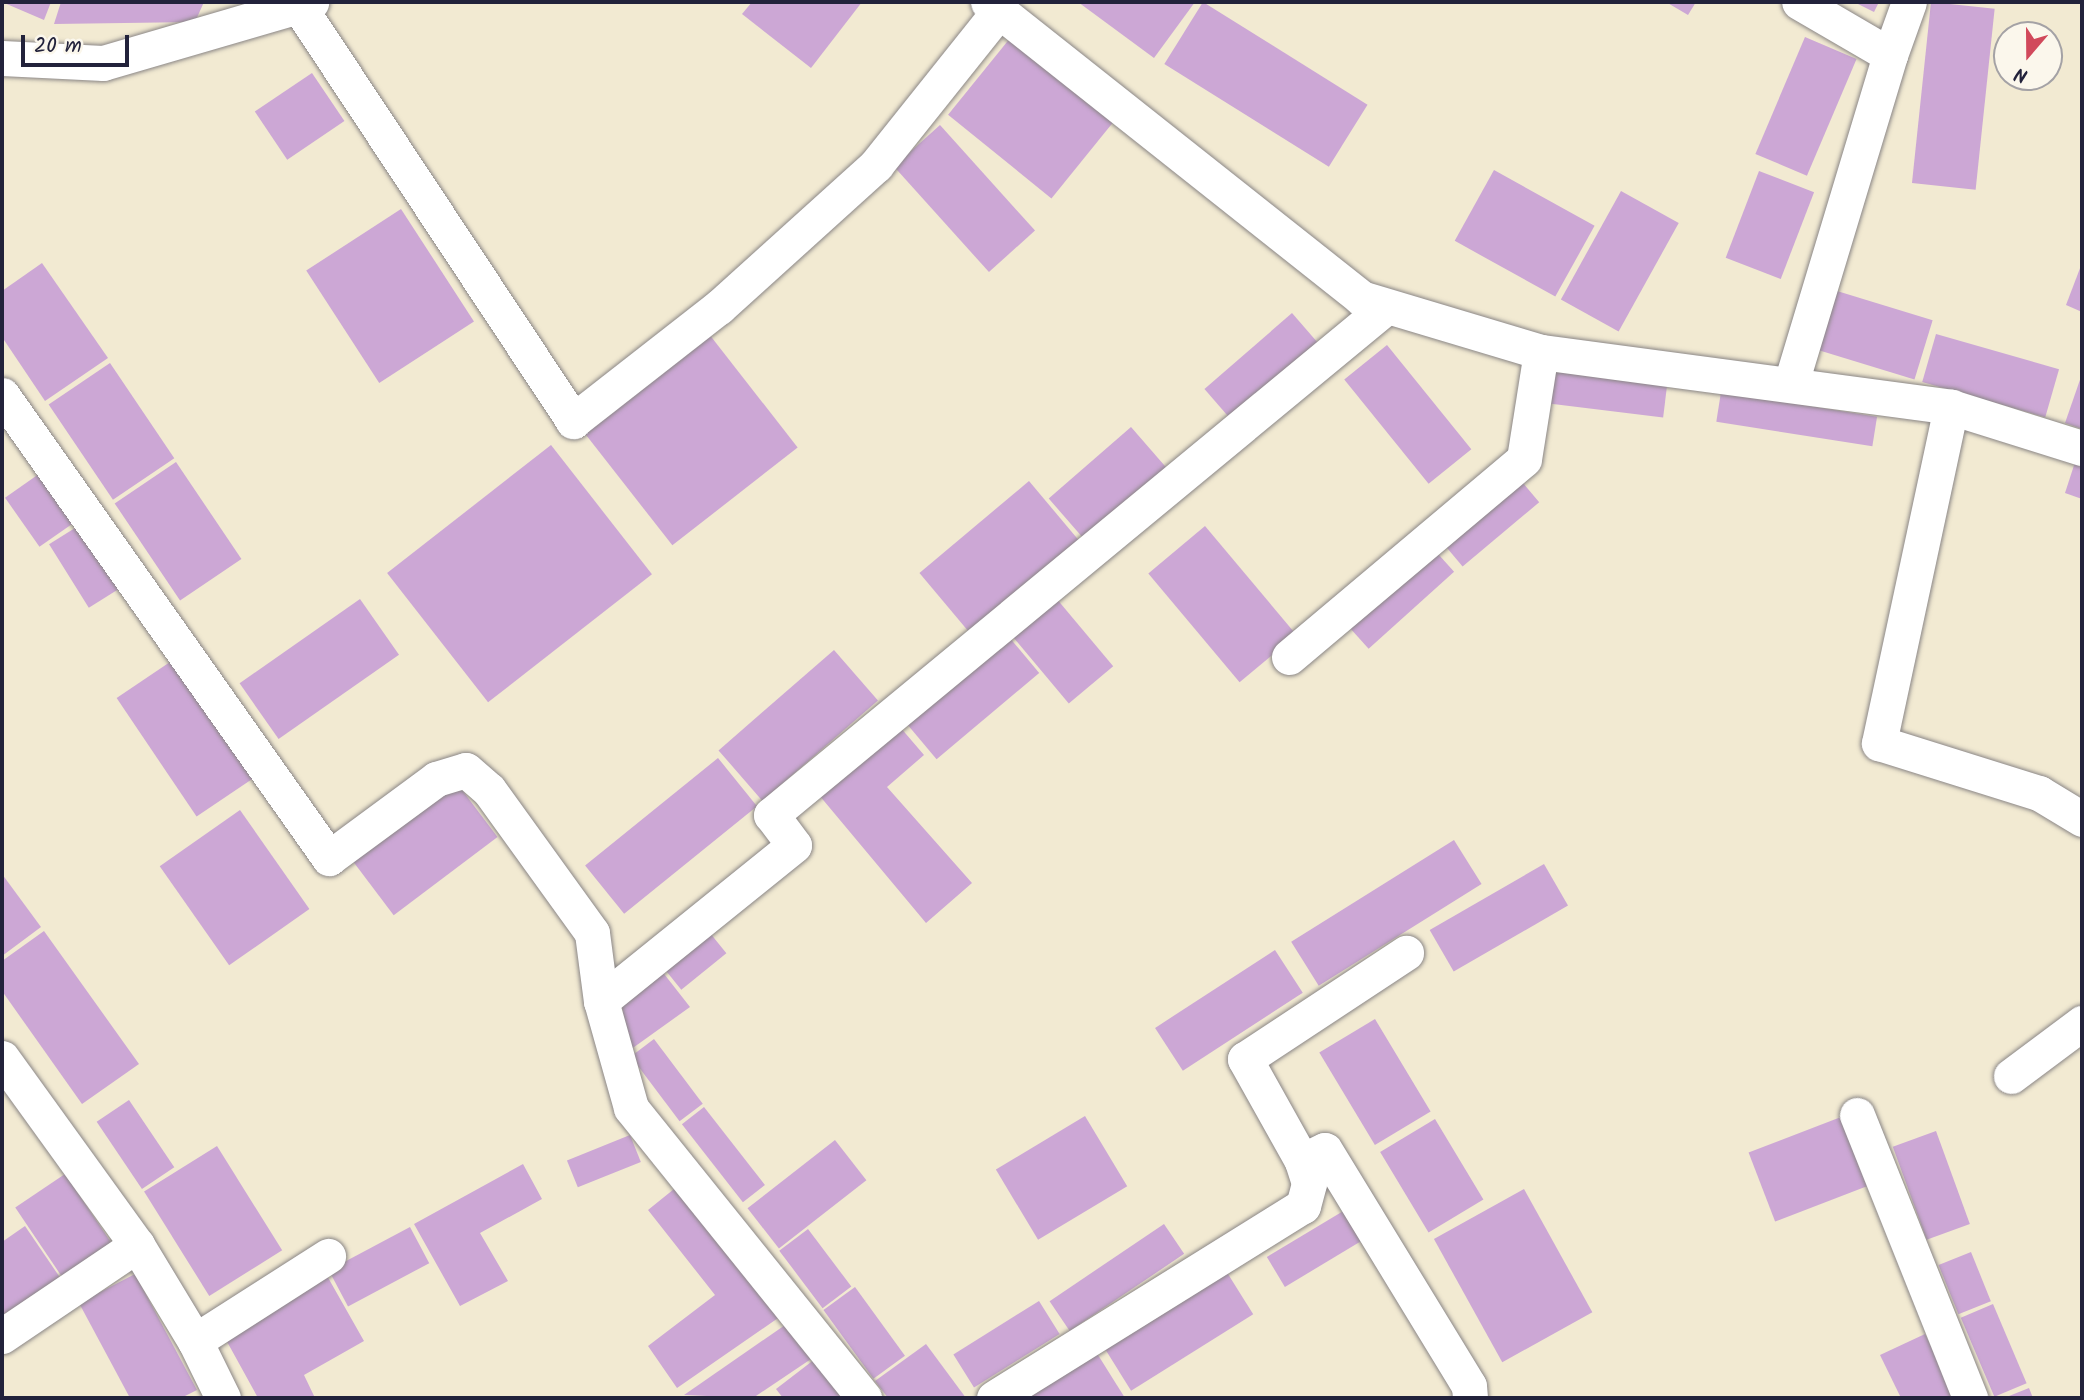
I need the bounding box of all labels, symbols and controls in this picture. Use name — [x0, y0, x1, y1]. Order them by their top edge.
scale bar — [24, 21, 133, 65]
north arrow — [1993, 21, 2063, 91]
text: 20 m — [34, 30, 82, 63]
text: N — [2011, 58, 2032, 90]

